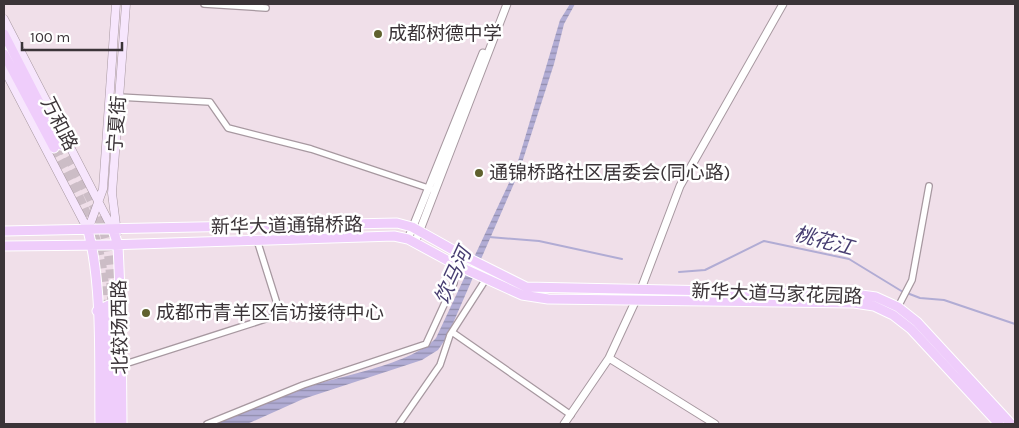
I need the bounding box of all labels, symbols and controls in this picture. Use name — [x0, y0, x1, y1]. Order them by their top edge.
scale bar — [22, 20, 122, 52]
place label: 成都树德中学 — [388, 23, 502, 45]
text: 100 m — [30, 28, 70, 46]
marker: 成都树德中学 — [372, 28, 384, 40]
street label: 万和路 — [36, 94, 82, 154]
street label: 宁夏街 — [104, 95, 130, 153]
place label: 通锦桥路社区居委会(同心路) — [489, 162, 731, 184]
marker: 通锦桥路社区居委会(同心路) — [473, 167, 485, 179]
street label: 新华大道通锦桥路 — [211, 214, 363, 238]
water label: 桃花江 — [792, 222, 858, 260]
water label: 饮马河 — [430, 240, 478, 308]
street label: 北较场西路 — [108, 279, 132, 375]
street label: 新华大道马家花园路 — [691, 280, 863, 308]
place label: 成都市青羊区信访接待中心 — [156, 302, 384, 324]
marker: 成都市青羊区信访接待中心 — [140, 307, 152, 319]

